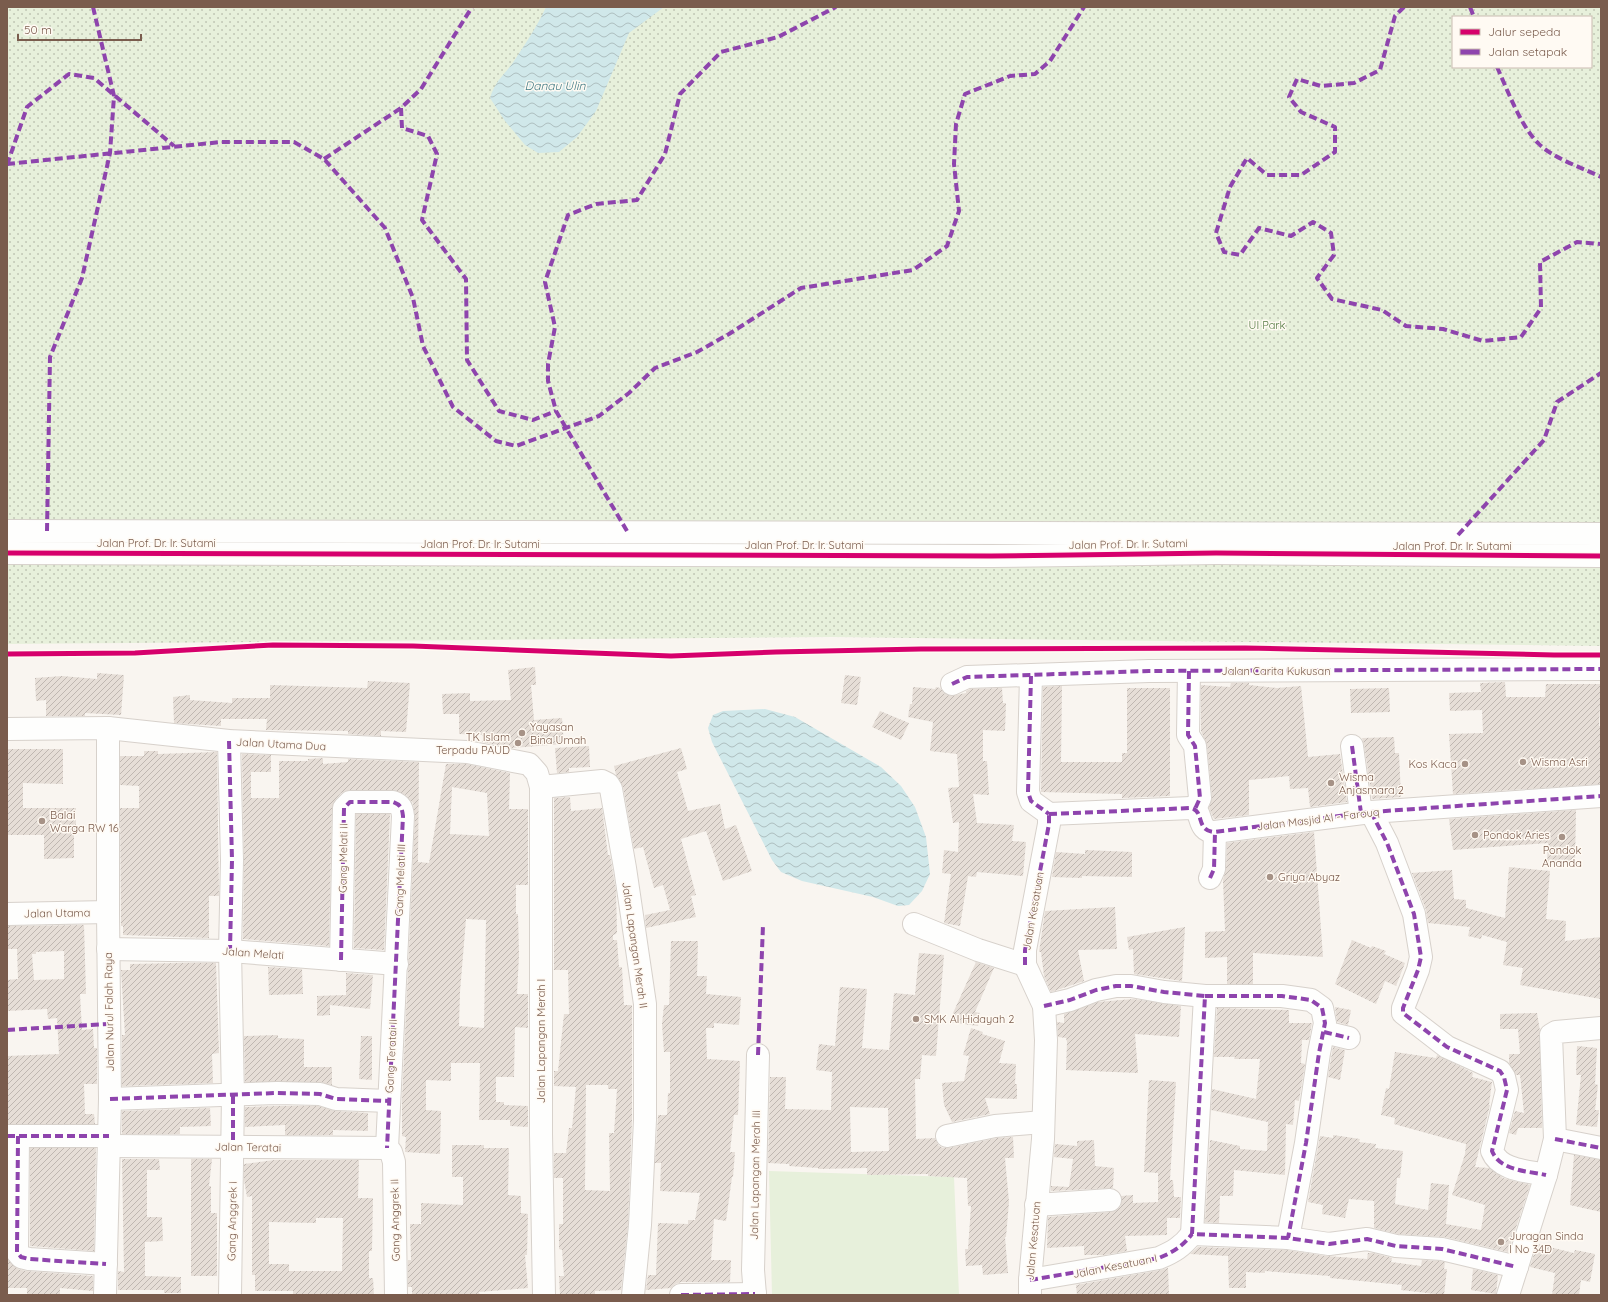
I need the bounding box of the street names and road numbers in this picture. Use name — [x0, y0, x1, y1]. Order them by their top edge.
street label: Jalan Prof. Dr. Ir. Sutami — [96, 536, 216, 550]
street label: Jalan Prof. Dr. Ir. Sutami — [1068, 536, 1188, 552]
street label: Jalan Prof. Dr. Ir. Sutami — [420, 537, 540, 551]
street label: Jalan Prof. Dr. Ir. Sutami — [744, 538, 864, 552]
street label: Jalan Prof. Dr. Ir. Sutami — [1392, 539, 1512, 553]
street label: Jalan Carita Kukusan — [1221, 664, 1331, 678]
street label: Jalan Utama Dua — [236, 735, 326, 753]
street label: Jalan Masjid Al - Farouq — [1256, 805, 1380, 833]
street label: Gang Melati II — [335, 823, 351, 893]
street label: Gang Melati III — [392, 844, 408, 916]
street label: Jalan Kesatuan — [1019, 870, 1047, 952]
street label: Jalan Lapangan Merah II — [619, 881, 651, 1009]
street label: Jalan Utama — [24, 905, 90, 921]
street label: Jalan Melati — [222, 944, 284, 962]
street label: Jalan Nurul Falah Raya — [101, 952, 117, 1072]
street label: Jalan Lapangan Merah I — [534, 979, 548, 1103]
street label: Gang Teratai II — [382, 1019, 400, 1093]
street label: Jalan Lapangan Merah III — [747, 1110, 763, 1240]
street label: Jalan Teratai — [215, 1139, 281, 1155]
street label: Gang Anggrek II — [387, 1179, 403, 1261]
street label: Gang Anggrek I — [224, 1181, 240, 1261]
street label: Jalan Kesatuan — [1023, 1201, 1043, 1281]
street label: Jalan Kesatuan I — [1072, 1251, 1158, 1281]

